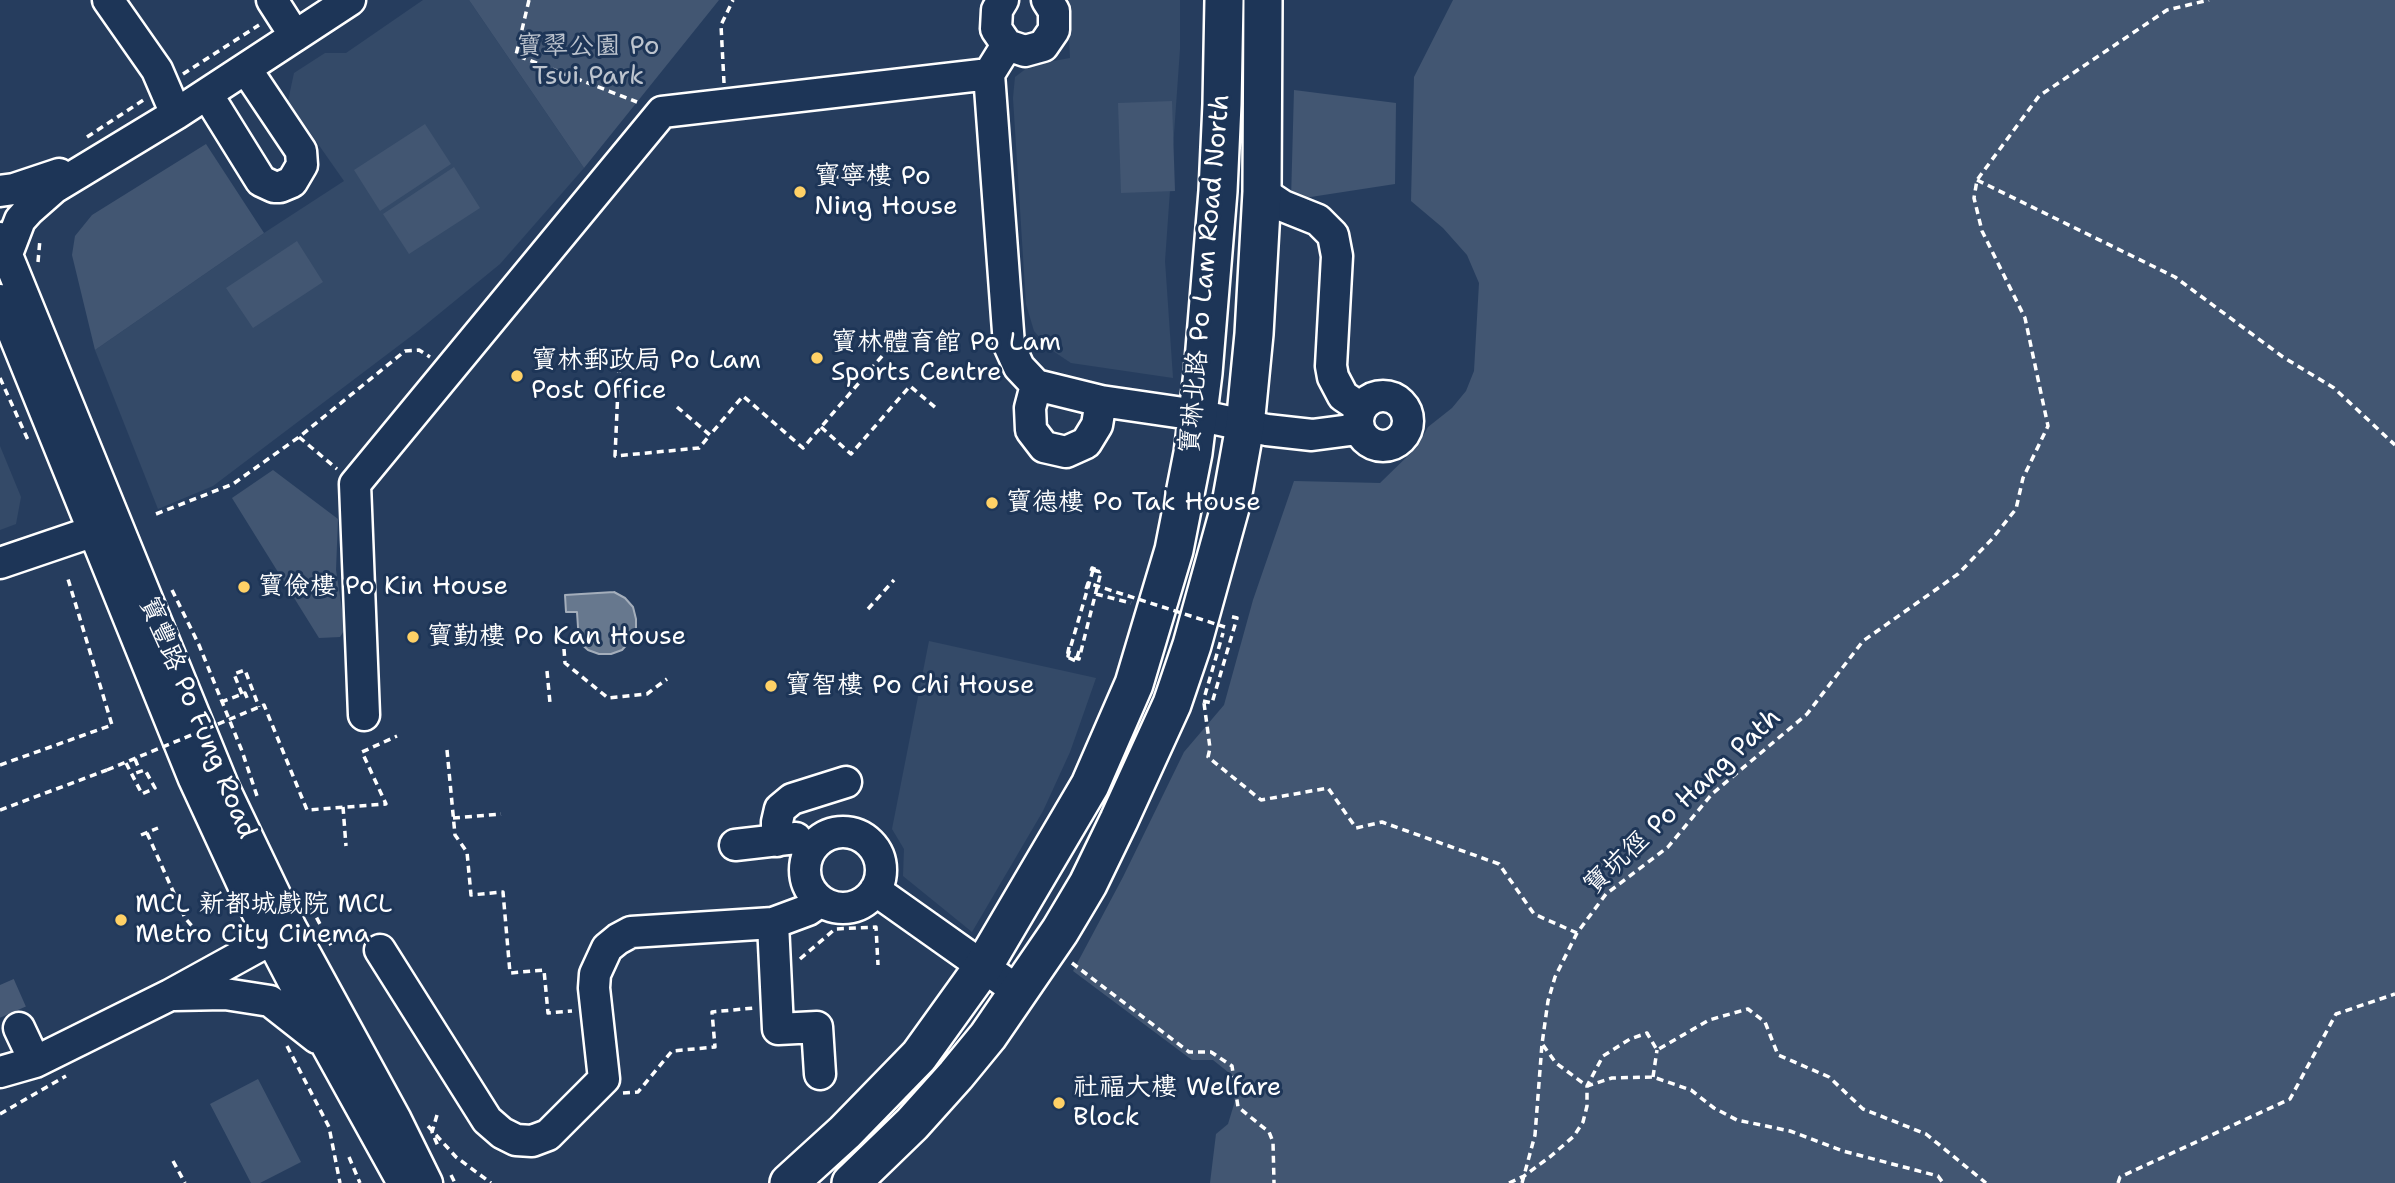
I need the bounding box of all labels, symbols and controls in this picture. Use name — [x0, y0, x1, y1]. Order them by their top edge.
park label: 寶翠公園 Po Tsui Park — [517, 31, 659, 92]
street label: 寶琳北路 Po Lam Road North — [1175, 93, 1237, 455]
place label: 寶寧樓 Po Ning House — [814, 161, 958, 222]
marker: 寶寧樓 Po Ning House — [792, 184, 808, 200]
place label: 寶林體育館 Po Lam Sports Centre — [831, 327, 1061, 388]
place label: 寶林郵政局 Po Lam Post Office — [531, 345, 761, 406]
marker: 寶林體育館 Po Lam Sports Centre — [809, 350, 825, 366]
marker: 寶林郵政局 Po Lam Post Office — [509, 368, 525, 384]
place label: 寶德樓 Po Tak House — [1006, 487, 1261, 519]
marker: 寶德樓 Po Tak House — [984, 495, 1000, 511]
place label: 寶儉樓 Po Kin House — [258, 571, 508, 603]
marker: 寶儉樓 Po Kin House — [236, 579, 252, 595]
street label: 寶豐路 Po Fung Road — [132, 592, 262, 844]
place label: 寶勤樓 Po Kan House — [427, 621, 686, 653]
marker: 寶勤樓 Po Kan House — [405, 629, 421, 645]
place label: 寶智樓 Po Chi House — [785, 670, 1035, 702]
marker: 寶智樓 Po Chi House — [763, 678, 779, 694]
street label: 寶坑徑 Po Hang Path — [1578, 703, 1788, 901]
place label: MCL 新都城戲院 MCL Metro City Cinema — [135, 889, 392, 950]
marker: MCL 新都城戲院 MCL Metro City Cinema — [113, 912, 129, 928]
place label: 社福大樓 Welfare Block — [1073, 1072, 1281, 1134]
marker: 社福大樓 Welfare Block — [1051, 1095, 1067, 1111]

